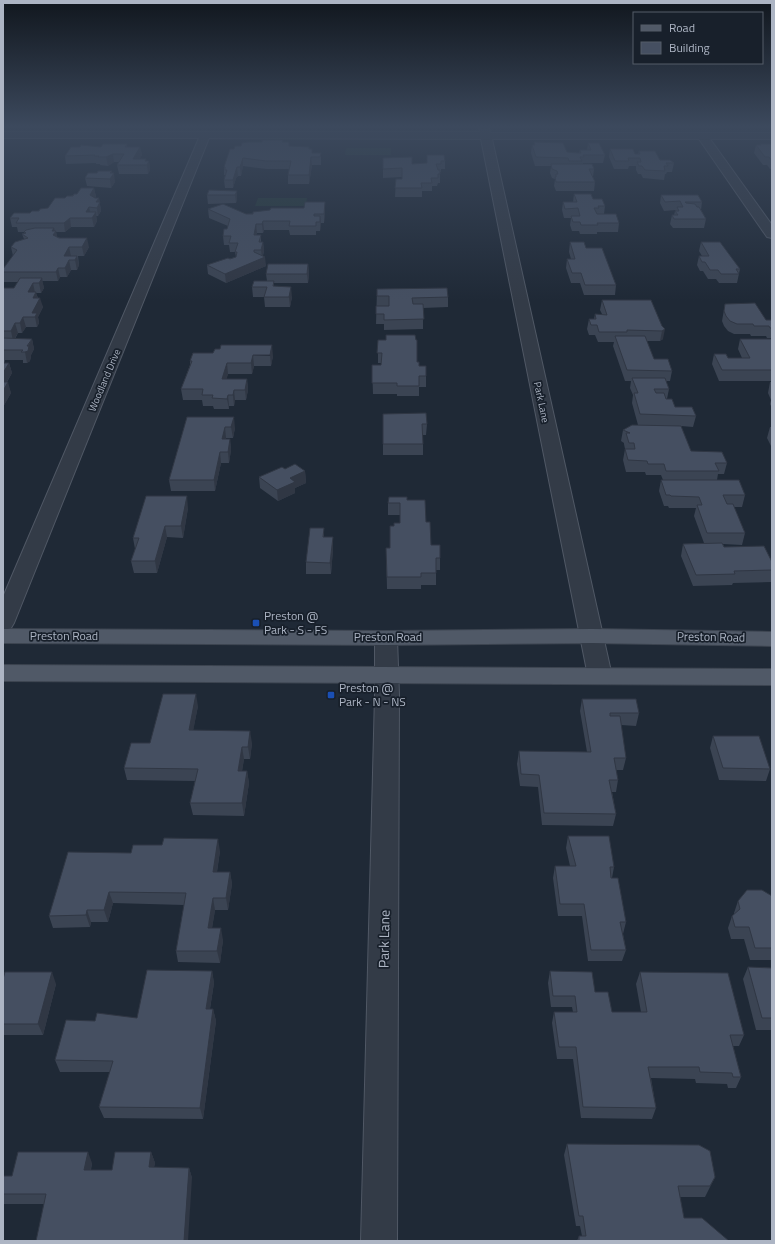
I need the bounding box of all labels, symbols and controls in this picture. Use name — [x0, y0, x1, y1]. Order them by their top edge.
legend — [633, 12, 763, 64]
text: Road — [669, 18, 695, 37]
text: Building — [669, 38, 710, 57]
street label: Woodland Drive — [85, 347, 124, 414]
street label: Park Lane — [530, 380, 553, 424]
place label: Preston @ Park - S - FS — [264, 606, 327, 639]
marker: Preston @ Park - S - FS — [251, 618, 261, 628]
street label: Preston Road — [30, 626, 98, 645]
street label: Preston Road — [677, 626, 745, 647]
street label: Preston Road — [354, 627, 422, 646]
place label: Preston @ Park - N - NS — [339, 678, 406, 711]
marker: Preston @ Park - N - NS — [326, 690, 336, 700]
street label: Park Lane — [372, 910, 395, 968]

